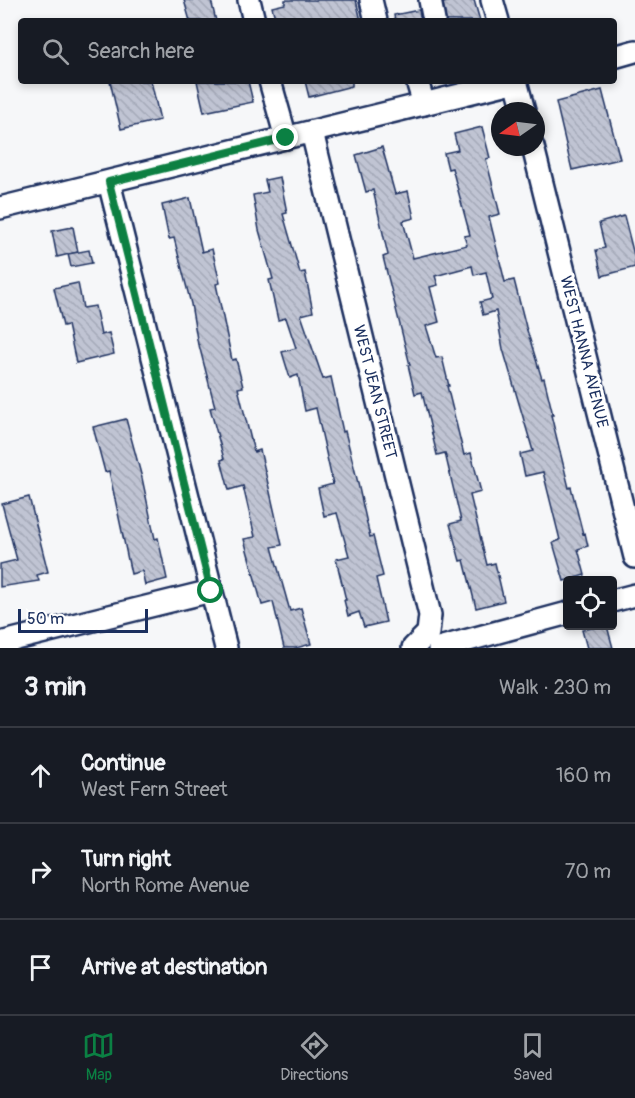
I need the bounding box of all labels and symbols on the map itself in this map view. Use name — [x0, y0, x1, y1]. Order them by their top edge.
north arrow — [491, 102, 545, 156]
route end — [272, 124, 298, 150]
street label: WEST HANNA AVENUE — [555, 274, 613, 430]
street label: WEST JEAN STREET — [349, 323, 401, 461]
route start — [197, 577, 223, 603]
scale bar — [18, 606, 148, 634]

